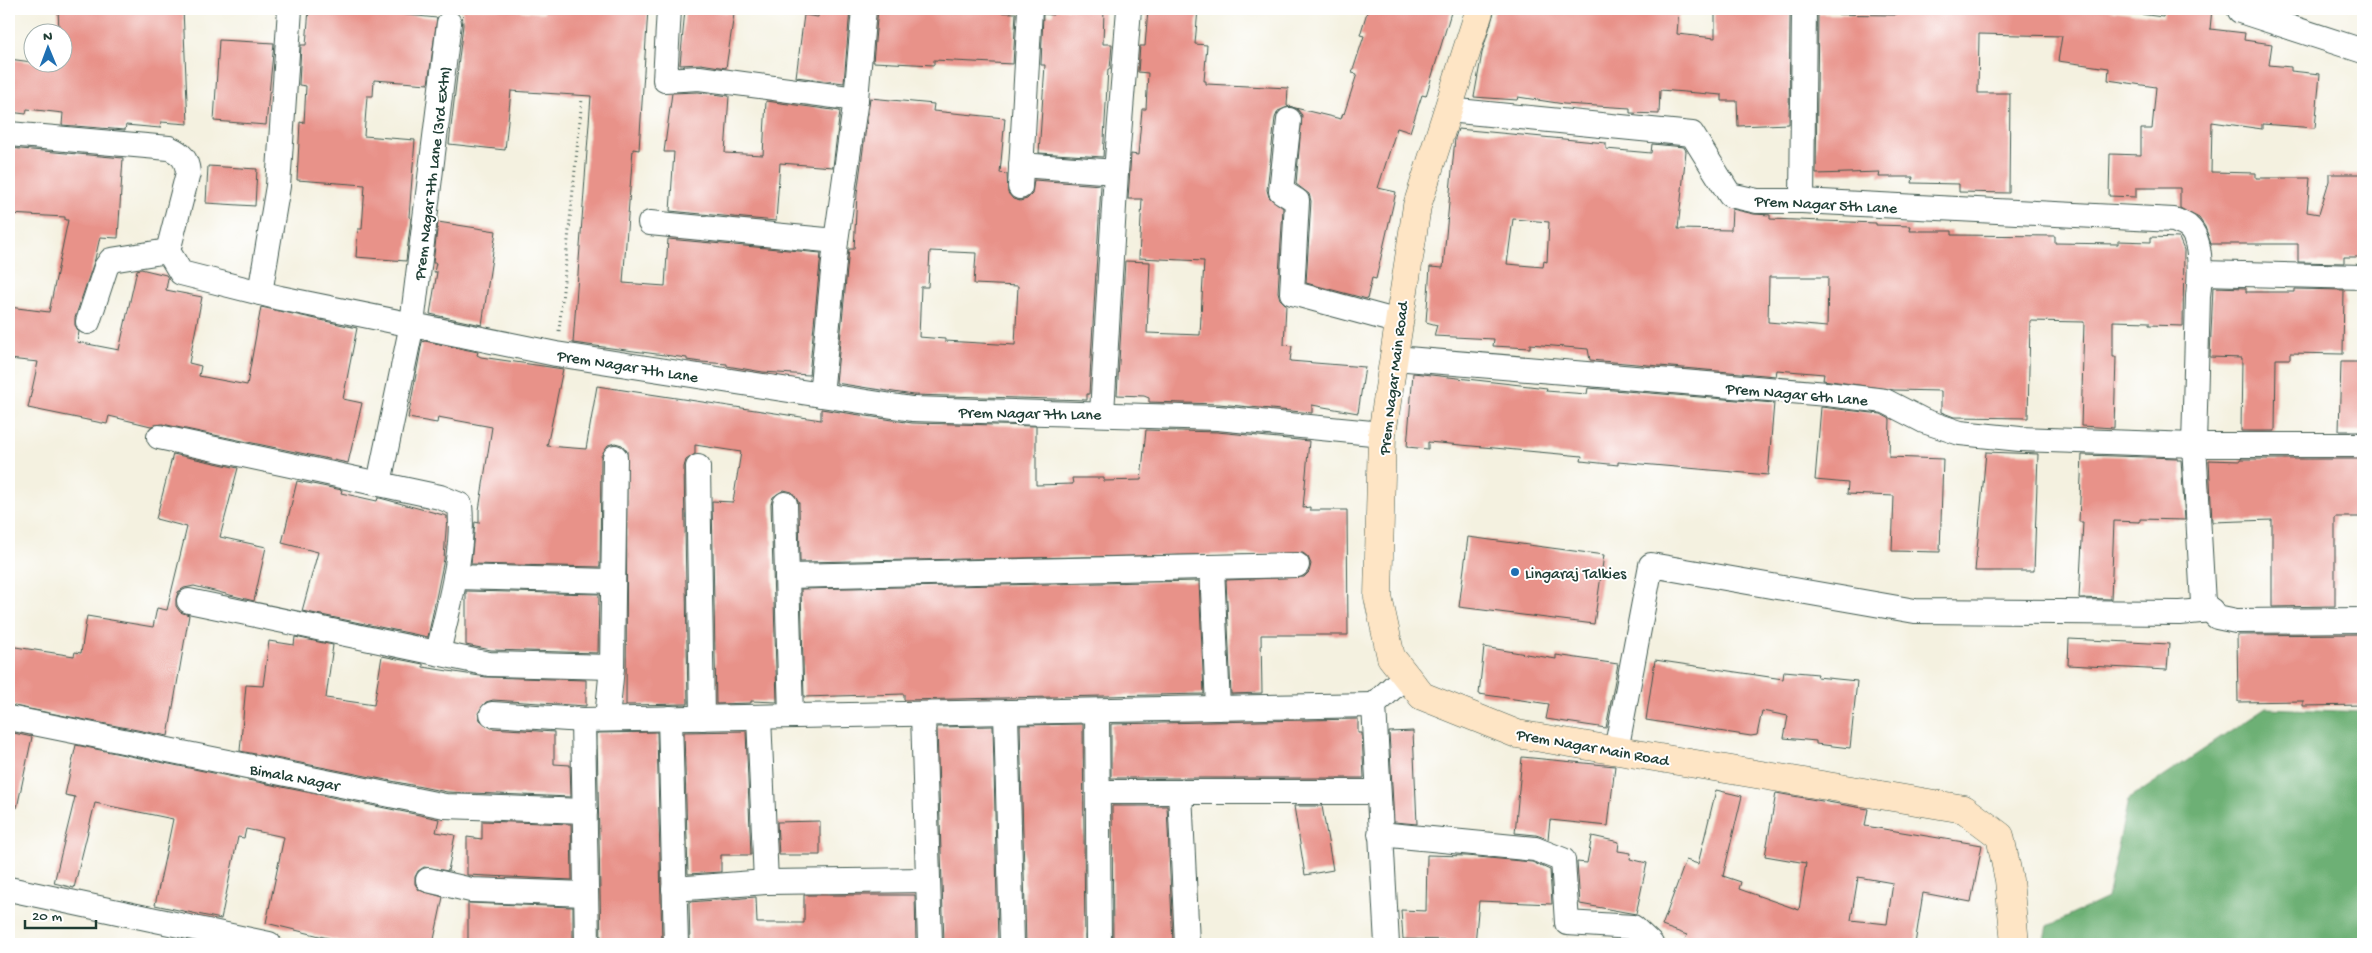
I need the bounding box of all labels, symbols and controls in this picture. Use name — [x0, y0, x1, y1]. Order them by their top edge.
north arrow — [22, 22, 72, 72]
text: N — [43, 29, 53, 46]
street label: Prem Nagar 7th Lane (3rd Extn) — [412, 66, 457, 282]
street label: Prem Nagar 5th Lane — [1753, 193, 1898, 220]
street label: Prem Nagar Main Road — [1377, 299, 1415, 457]
street label: Prem Nagar 7th Lane — [555, 348, 700, 389]
street label: Prem Nagar 6th Lane — [1724, 381, 1869, 412]
street label: Prem Nagar 7th Lane — [958, 405, 1102, 426]
marker: Lingaraj Talkies — [1509, 566, 1521, 578]
place label: Lingaraj Talkies — [1525, 566, 1627, 585]
street label: Prem Nagar Main Road — [1514, 727, 1672, 772]
street label: Bimala Nagar — [247, 761, 342, 798]
scale bar — [25, 898, 96, 930]
text: 20 m — [32, 908, 62, 926]

